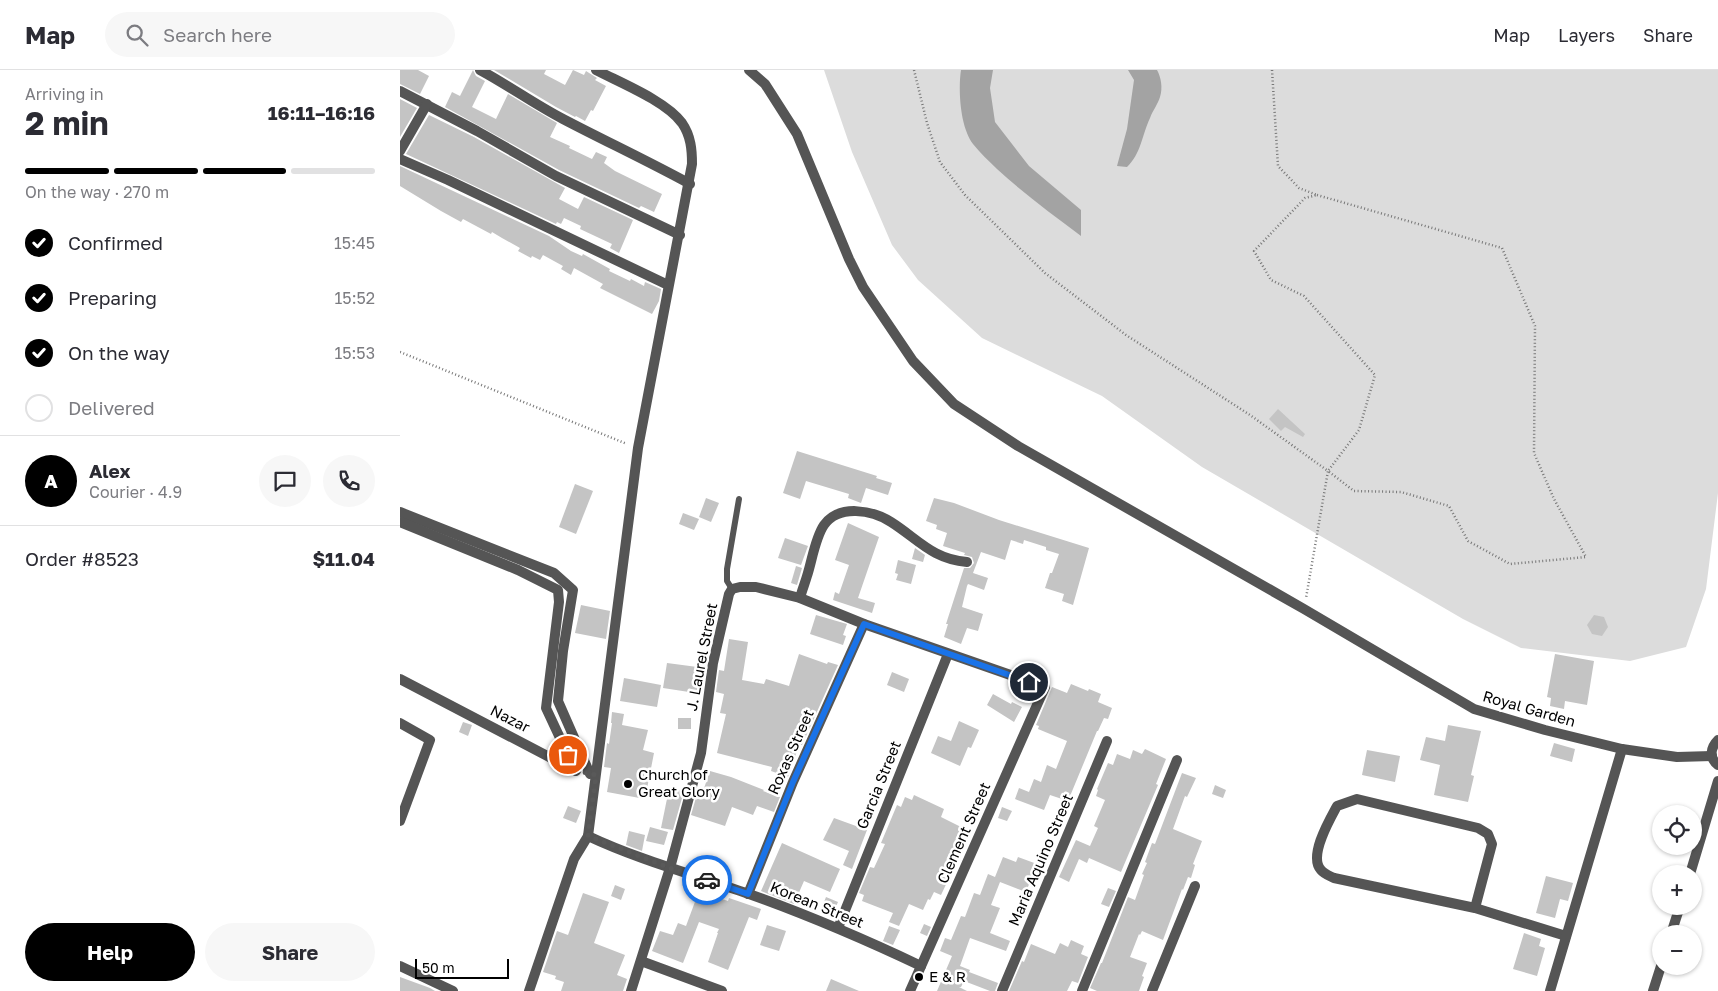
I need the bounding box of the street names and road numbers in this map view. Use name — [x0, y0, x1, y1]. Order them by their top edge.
street label: J. Laurel Street — [682, 601, 720, 712]
street label: Royal Garden — [1481, 686, 1578, 730]
street label: Nazar — [488, 701, 533, 736]
street label: Roxas Street — [763, 706, 817, 797]
street label: Garcia Street — [852, 738, 904, 831]
street label: Clement Street — [933, 779, 993, 886]
street label: Maria Aquino Street — [1004, 791, 1076, 929]
street label: Korean Street — [768, 877, 867, 931]

